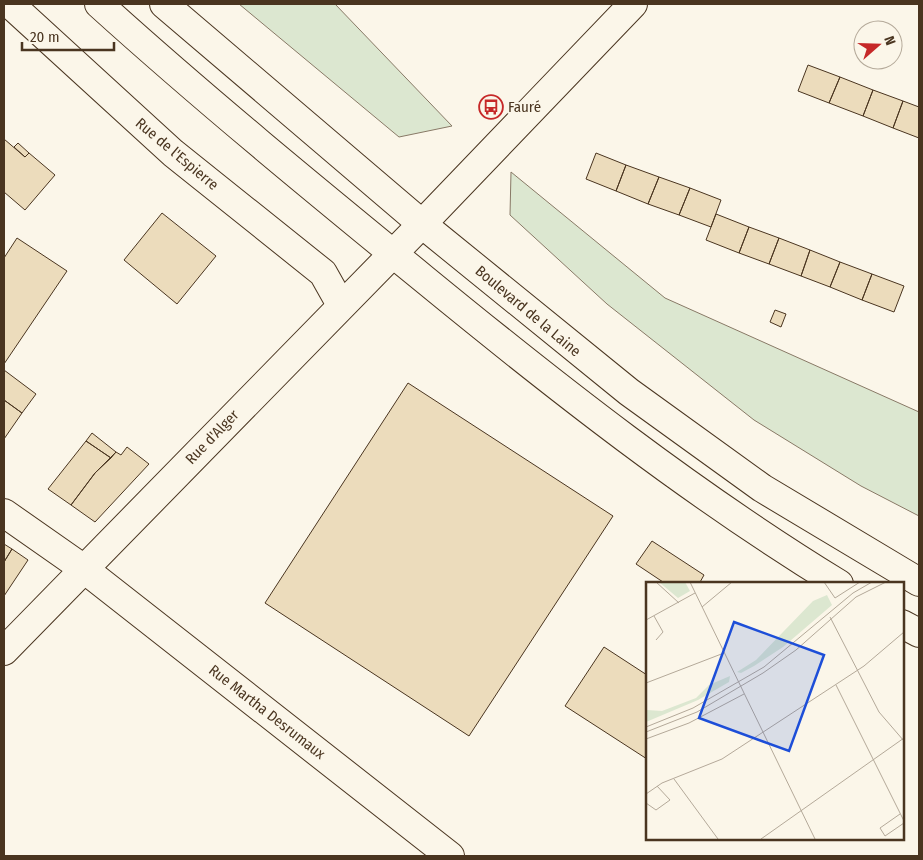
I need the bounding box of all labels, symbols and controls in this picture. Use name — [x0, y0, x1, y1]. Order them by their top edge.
scale bar — [22, 20, 115, 52]
north arrow — [853, 20, 903, 70]
text: 20 m — [30, 28, 60, 46]
text: N — [880, 34, 899, 48]
bus stop icon: Fauré — [478, 94, 504, 120]
place label: Fauré — [508, 98, 541, 116]
street label: Rue de l'Espierre — [132, 114, 222, 194]
street label: Boulevard de la Laine — [472, 262, 584, 360]
street label: Rue d'Alger — [182, 405, 243, 468]
inset map — [646, 582, 903, 840]
street label: Rue Martha Desrumaux — [205, 661, 329, 763]

